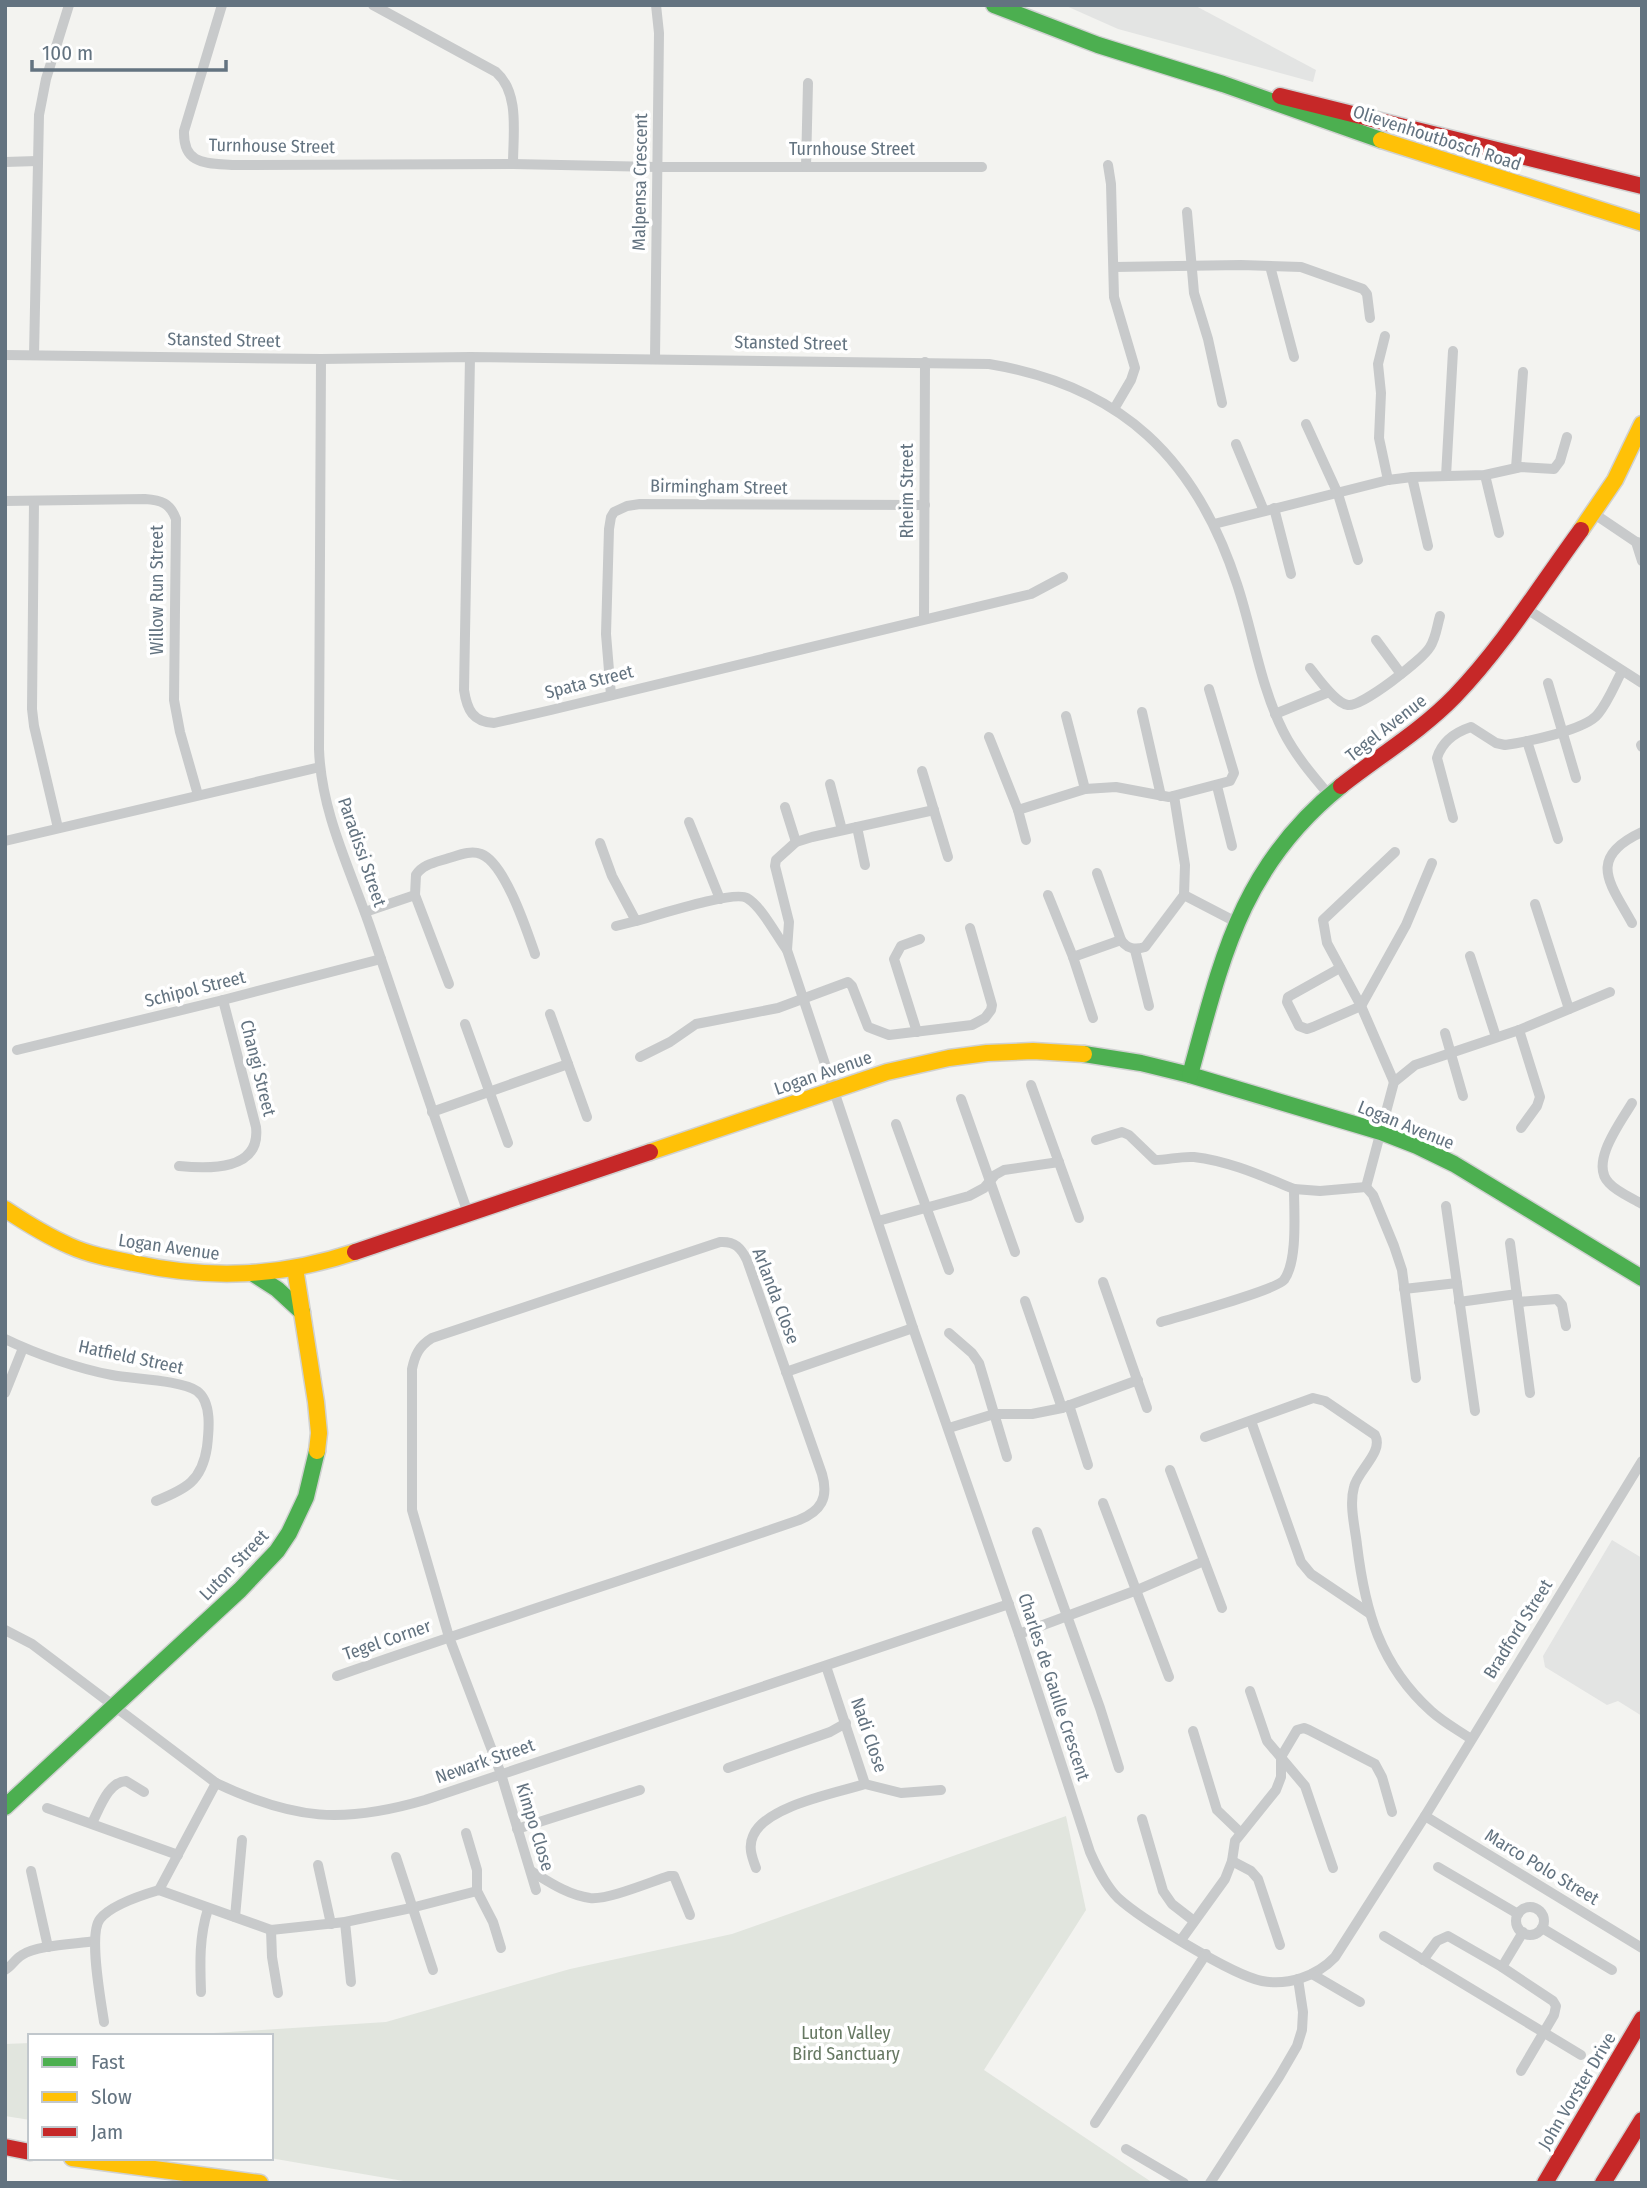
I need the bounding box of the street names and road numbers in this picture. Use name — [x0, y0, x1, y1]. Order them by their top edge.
street label: Olievenhoutbosch Road — [1350, 100, 1524, 176]
street label: Malpensa Crescent — [628, 113, 652, 251]
street label: Turnhouse Street — [209, 134, 335, 158]
street label: Turnhouse Street — [789, 138, 915, 160]
street label: Stansted Street — [167, 328, 281, 352]
street label: Stansted Street — [734, 331, 848, 355]
street label: Rheim Street — [896, 443, 918, 539]
street label: Birmingham Street — [650, 475, 788, 499]
street label: Willow Run Street — [146, 525, 168, 655]
street label: Spata Street — [543, 660, 636, 704]
street label: Tegel Avenue — [1341, 690, 1431, 766]
street label: Paradissi Street — [333, 794, 391, 910]
street label: Schipol Street — [142, 966, 248, 1012]
street label: Changi Street — [235, 1018, 281, 1118]
street label: Logan Avenue — [771, 1046, 875, 1100]
street label: Logan Avenue — [1355, 1096, 1457, 1154]
street label: Logan Avenue — [117, 1229, 221, 1265]
street label: Arlanda Close — [748, 1245, 804, 1347]
street label: Hatfield Street — [77, 1335, 186, 1379]
street label: Luton Street — [195, 1525, 273, 1605]
street label: Bradford Street — [1479, 1575, 1557, 1683]
street label: Charles de Gaulle Crescent — [1013, 1591, 1095, 1784]
street label: Tegel Corner — [340, 1614, 435, 1665]
street label: Nadi Close — [846, 1695, 892, 1775]
street label: Newark Street — [433, 1734, 538, 1788]
street label: Kimpo Close — [511, 1780, 559, 1874]
street label: Marco Polo Street — [1481, 1824, 1603, 1910]
street label: John Vorster Drive — [1533, 2028, 1621, 2153]

